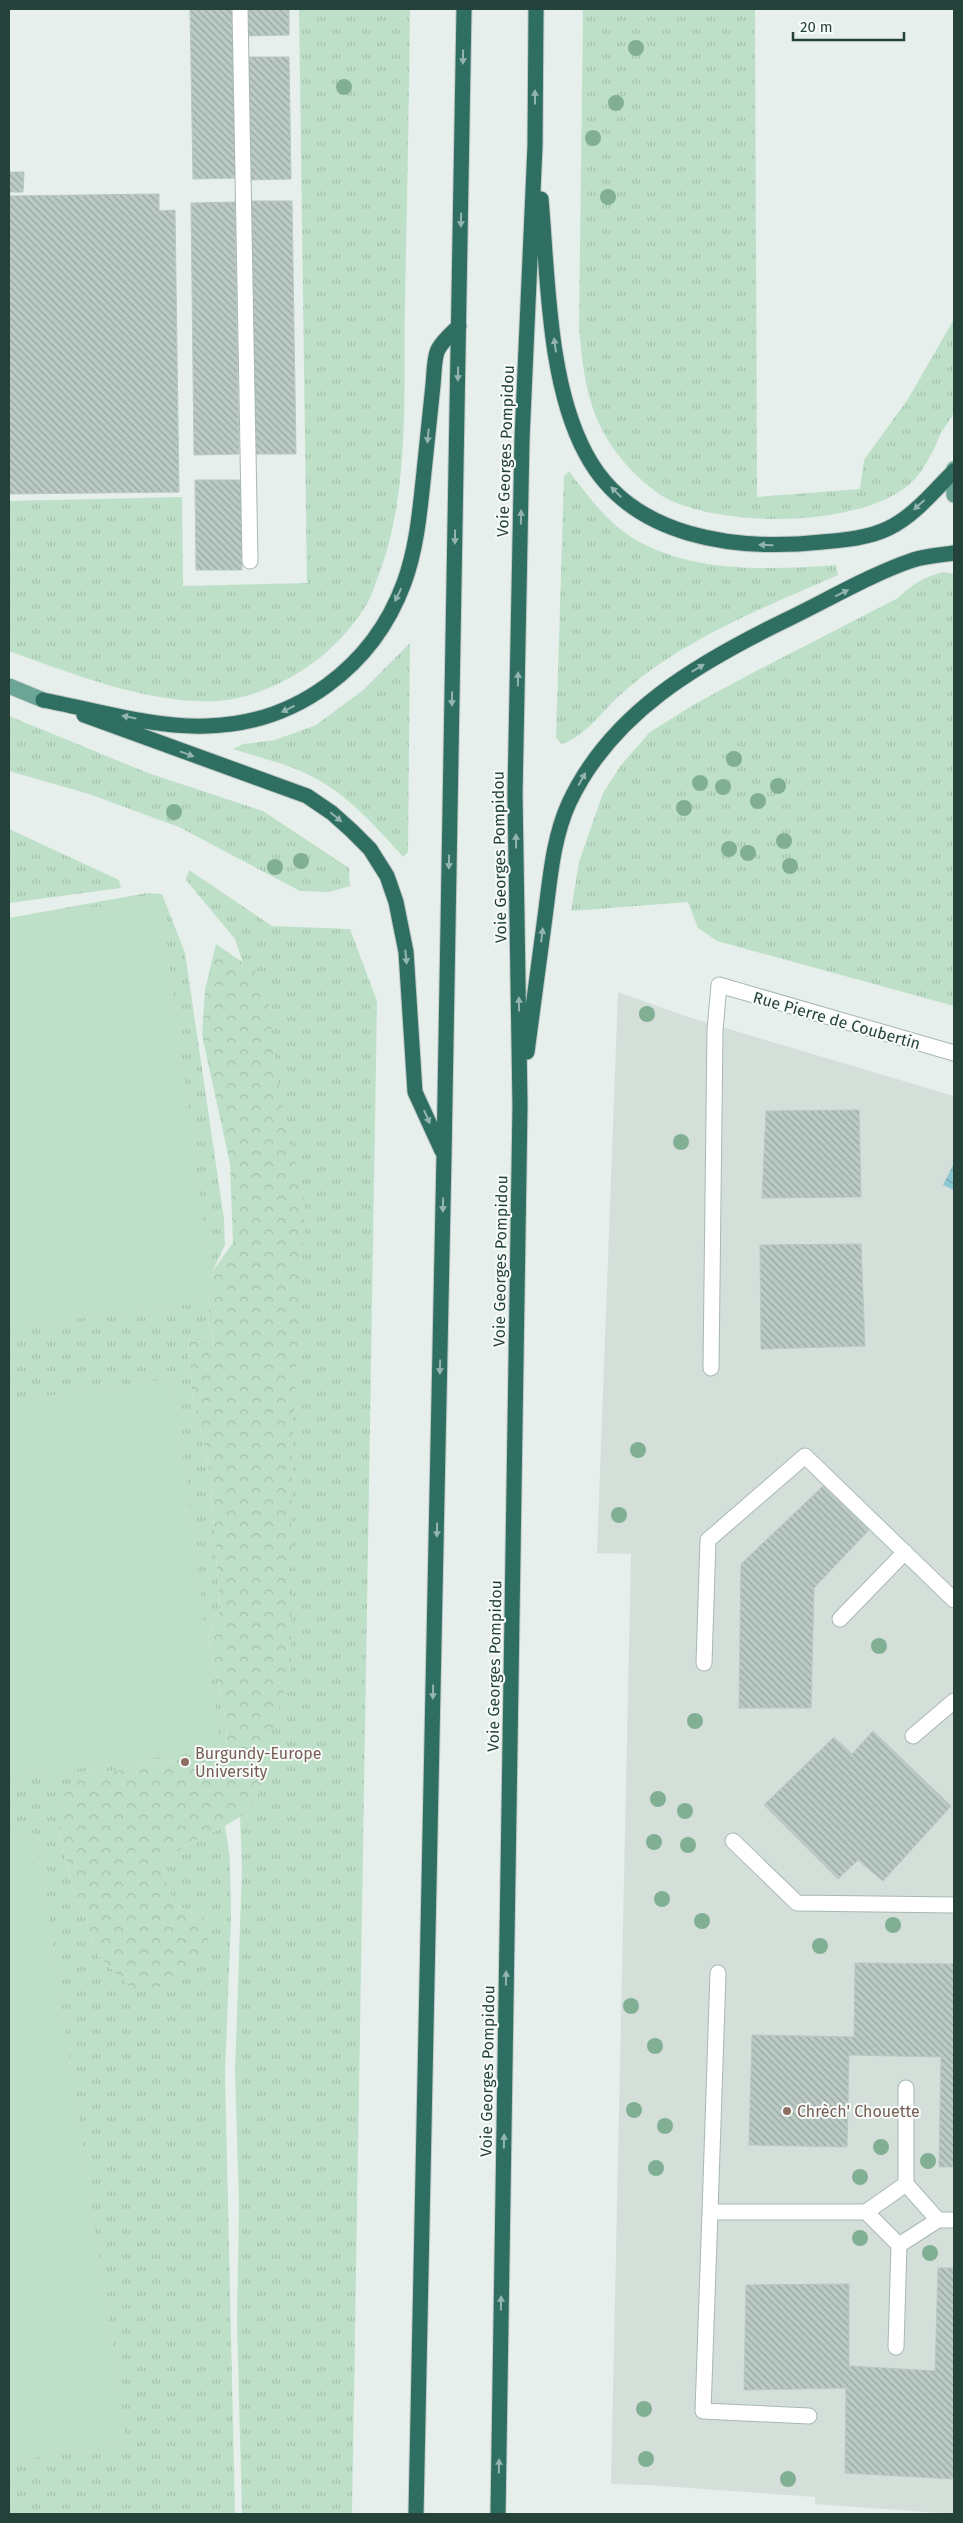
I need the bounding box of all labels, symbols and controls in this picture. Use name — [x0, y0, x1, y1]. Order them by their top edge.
scale bar — [793, 10, 904, 42]
text: 20 m — [800, 18, 833, 36]
one-way arrow — [459, 50, 467, 66]
one-way arrow — [531, 89, 539, 105]
one-way arrow — [456, 212, 464, 228]
one-way arrow — [551, 337, 559, 353]
street label: Voie Georges Pompidou — [493, 365, 518, 537]
one-way arrow — [454, 367, 462, 383]
one-way arrow — [424, 428, 432, 444]
one-way arrow — [611, 486, 623, 498]
one-way arrow — [913, 499, 925, 511]
one-way arrow — [517, 508, 525, 524]
one-way arrow — [451, 529, 459, 545]
one-way arrow — [758, 541, 774, 549]
one-way arrow — [394, 588, 402, 602]
one-way arrow — [835, 589, 849, 597]
one-way arrow — [691, 664, 704, 673]
one-way arrow — [514, 671, 522, 687]
one-way arrow — [448, 692, 456, 708]
one-way arrow — [281, 705, 295, 713]
one-way arrow — [121, 712, 137, 720]
one-way arrow — [180, 750, 195, 758]
street label: Voie Georges Pompidou — [489, 771, 510, 943]
one-way arrow — [578, 773, 587, 786]
one-way arrow — [329, 811, 342, 822]
one-way arrow — [512, 833, 520, 849]
one-way arrow — [445, 854, 453, 870]
one-way arrow — [538, 927, 546, 943]
one-way arrow — [402, 949, 410, 965]
street label: Rue Pierre de Coubertin — [751, 987, 923, 1053]
one-way arrow — [515, 996, 523, 1012]
one-way arrow — [423, 1110, 431, 1124]
street label: Voie Georges Pompidou — [490, 1175, 511, 1347]
one-way arrow — [439, 1197, 447, 1213]
one-way arrow — [436, 1360, 444, 1376]
one-way arrow — [432, 1522, 440, 1538]
street label: Voie Georges Pompidou — [484, 1580, 505, 1752]
one-way arrow — [429, 1685, 437, 1701]
place label: Burgundy-Europe University — [195, 1744, 321, 1781]
marker: Burgundy-Europe University — [179, 1756, 191, 1768]
one-way arrow — [503, 1970, 511, 1986]
street label: Voie Georges Pompidou — [477, 1985, 498, 2157]
place label: Chrèch' Chouette — [797, 2102, 920, 2121]
marker: Chrèch' Chouette — [781, 2105, 793, 2117]
one-way arrow — [500, 2132, 508, 2148]
one-way arrow — [497, 2295, 505, 2311]
one-way arrow — [495, 2457, 503, 2473]

